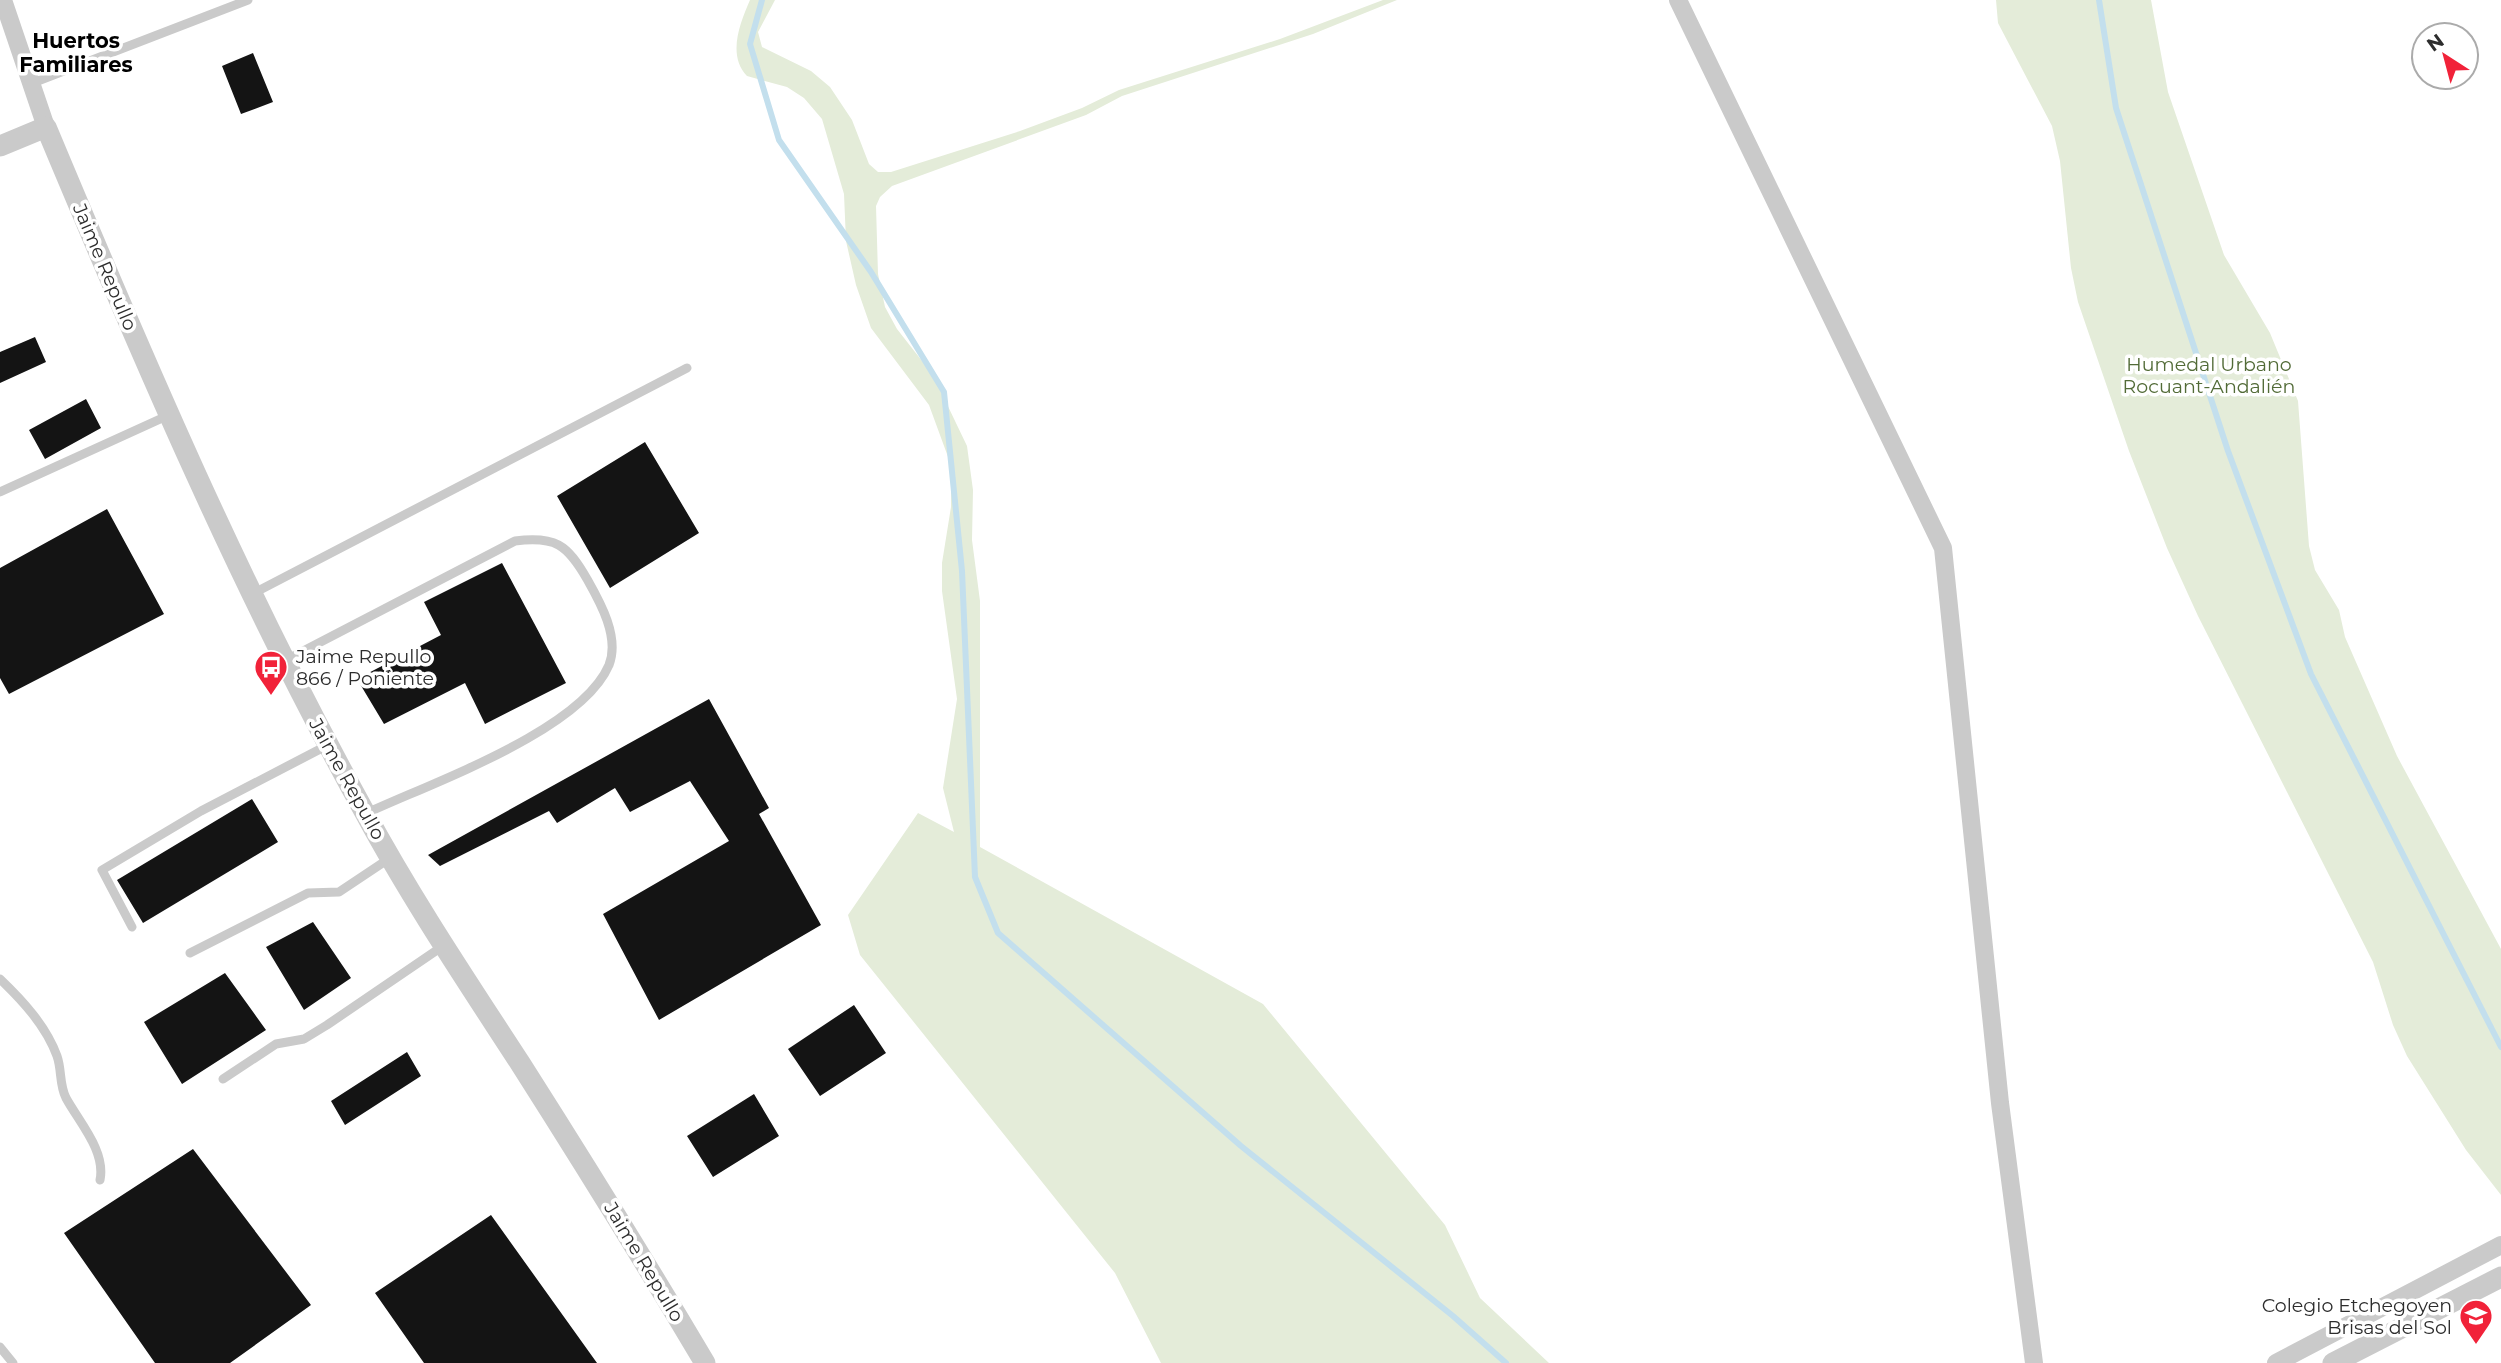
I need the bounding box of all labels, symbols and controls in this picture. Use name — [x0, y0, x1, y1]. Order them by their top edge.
north arrow — [2410, 21, 2480, 91]
district label: Huertos Familiares — [19, 28, 133, 77]
text: N — [2422, 29, 2448, 56]
street label: Jaime Repullo — [68, 199, 142, 334]
park label: Humedal Urbano Rocuant-Andalién — [2123, 353, 2295, 398]
place label: Jaime Repullo 866 / Poniente — [295, 645, 434, 690]
bus stop icon: Jaime Repullo 866 / Poniente — [252, 648, 290, 697]
street label: Jaime Repullo — [304, 713, 390, 844]
street label: Jaime Repullo — [599, 1197, 689, 1326]
place label: Colegio Etchegoyen Brisas del Sol — [2262, 1294, 2452, 1339]
school or university icon: Colegio Etchegoyen Brisas del Sol — [2457, 1297, 2495, 1346]

